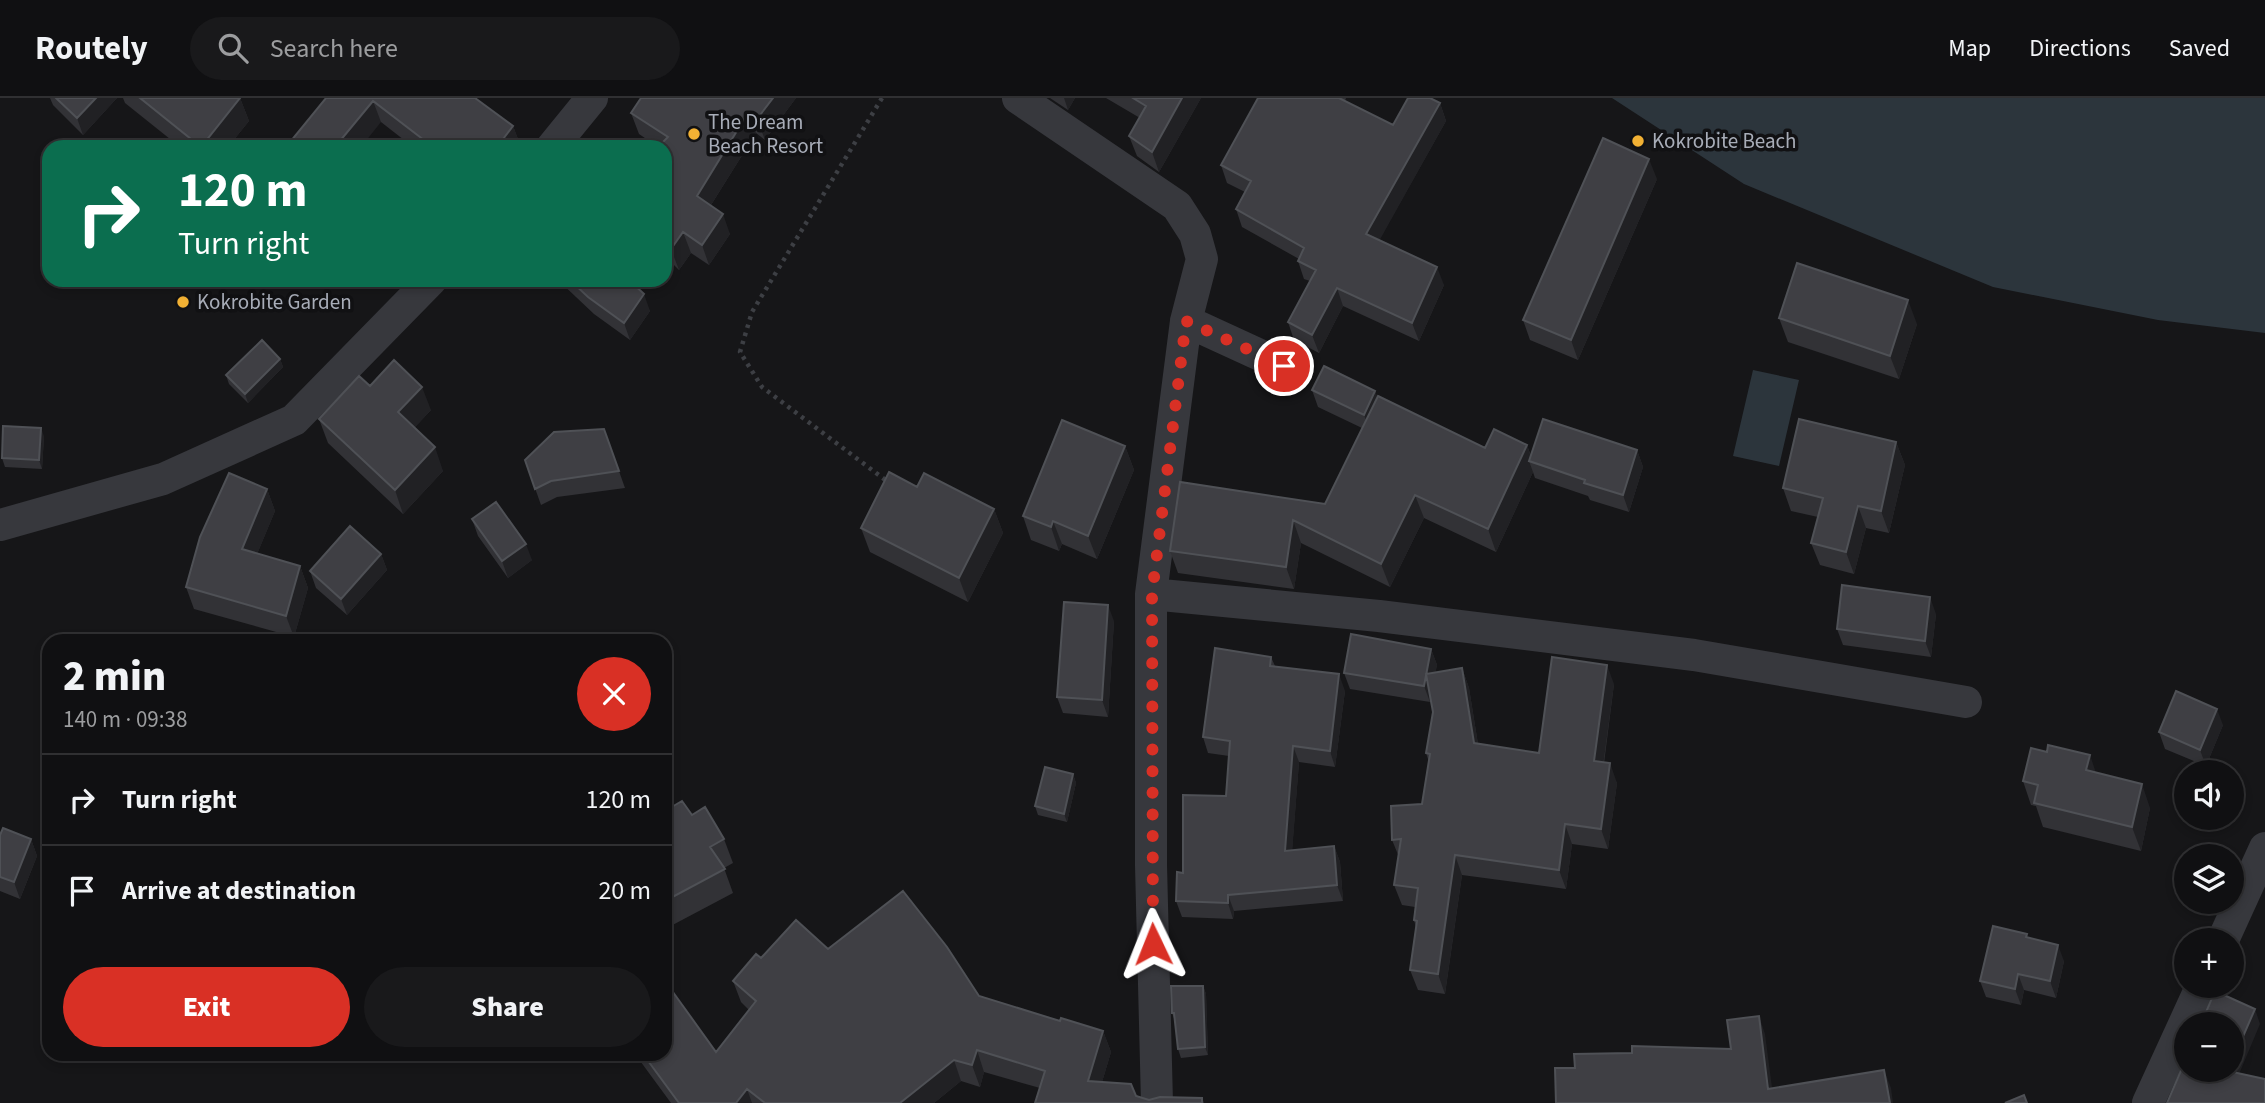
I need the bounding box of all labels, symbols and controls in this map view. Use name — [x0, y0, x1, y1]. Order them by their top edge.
search box — [190, 17, 680, 80]
text: Routely — [35, 25, 148, 72]
icon: search — [214, 29, 252, 67]
text: Search here — [270, 30, 398, 67]
text: Map — [1948, 31, 1991, 66]
text: Directions — [2029, 31, 2131, 66]
text: Saved — [2169, 31, 2230, 66]
place label: The Dream Beach Resort — [708, 107, 823, 161]
marker: The Dream Beach Resort — [686, 126, 702, 142]
place label: Kokrobite Beach — [1652, 126, 1797, 156]
marker: Kokrobite Beach — [1630, 133, 1646, 149]
text: 120 m — [178, 156, 307, 226]
icon: right — [63, 168, 154, 259]
text: Turn right — [178, 221, 309, 267]
place label: Kokrobite Garden — [197, 287, 352, 317]
marker: Kokrobite Garden — [175, 294, 191, 310]
pin — [1254, 336, 1314, 396]
icon: arrive — [1265, 347, 1303, 385]
text: 2 min — [63, 647, 166, 707]
button: close — [577, 657, 651, 731]
text: 140 m · 09:38 — [63, 703, 187, 736]
map controls — [2174, 760, 2244, 1082]
button: sound — [2174, 760, 2244, 830]
icon: right — [63, 781, 101, 819]
text: Turn right — [122, 781, 237, 818]
text: 120 m — [585, 781, 651, 818]
button: layers — [2174, 844, 2244, 914]
icon: arrive — [63, 872, 101, 910]
text: Arrive at destination — [122, 872, 356, 909]
text: 20 m — [598, 872, 651, 909]
position arrow — [1116, 907, 1190, 981]
button: + — [2174, 928, 2244, 998]
button: Exit — [63, 967, 350, 1047]
button: Share — [364, 967, 651, 1047]
button: − — [2174, 1012, 2244, 1082]

